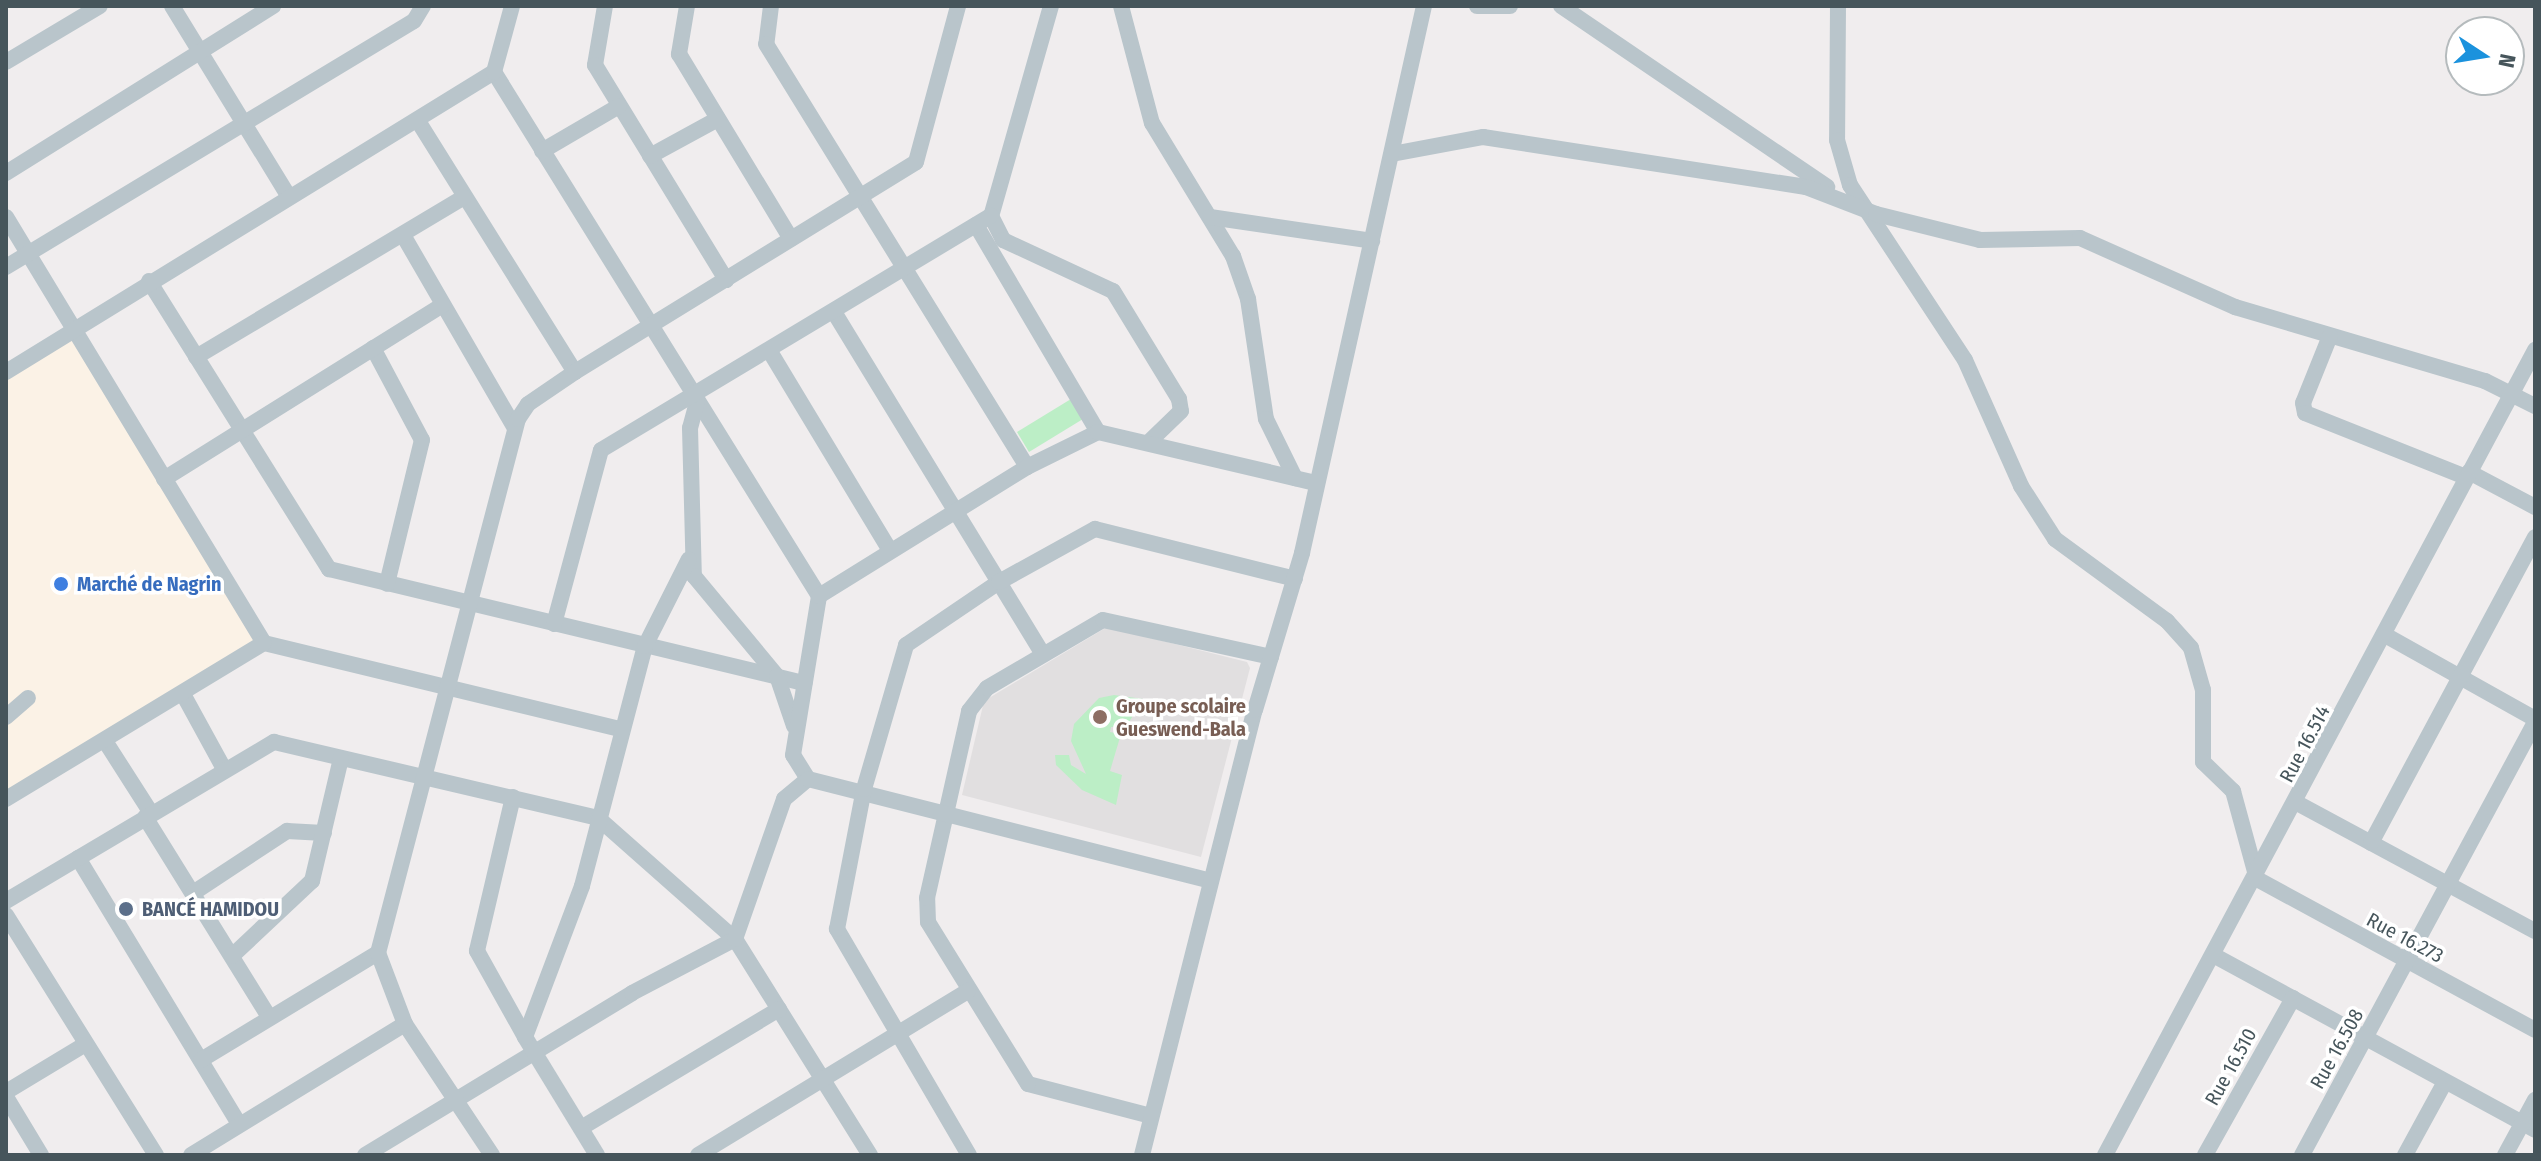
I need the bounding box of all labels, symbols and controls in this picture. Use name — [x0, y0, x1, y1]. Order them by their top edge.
north arrow — [2445, 16, 2525, 96]
text: N — [2492, 51, 2522, 70]
place label: Marché de Nagrin — [77, 572, 221, 596]
marker: Marché de Nagrin — [52, 575, 70, 593]
place label: Groupe scolaire Gueswend-Bala — [1116, 694, 1246, 741]
street label: Rue 16.514 — [2275, 701, 2335, 787]
marker: Groupe scolaire Gueswend-Bala — [1091, 708, 1109, 726]
place label: BANCÉ HAMIDOU — [142, 897, 279, 921]
marker: BANCÉ HAMIDOU — [117, 900, 135, 918]
street label: Rue 16.273 — [2362, 908, 2448, 968]
street label: Rue 16.508 — [2305, 1005, 2369, 1093]
street label: Rue 16.510 — [2200, 1024, 2262, 1110]

